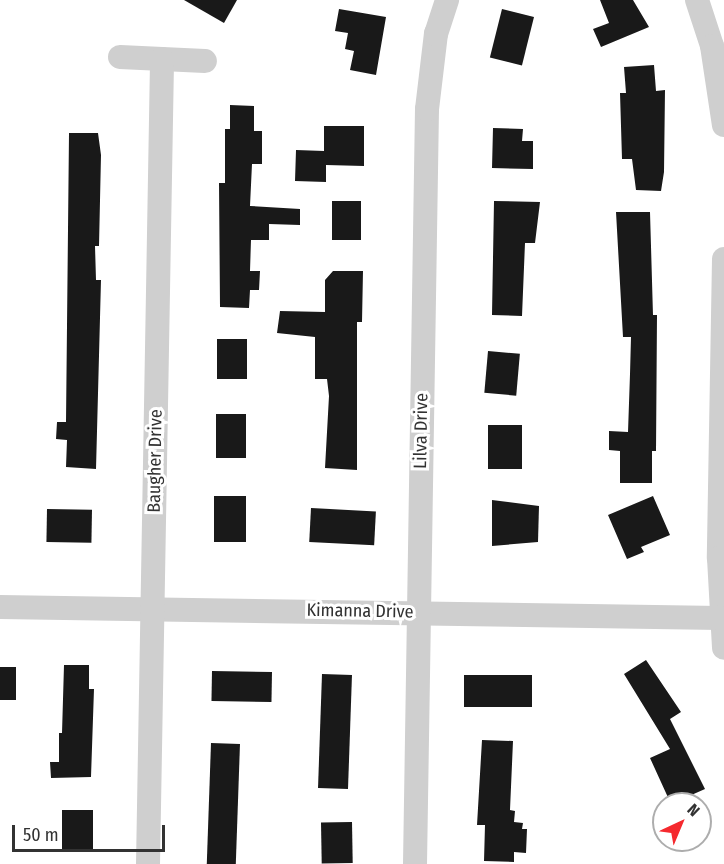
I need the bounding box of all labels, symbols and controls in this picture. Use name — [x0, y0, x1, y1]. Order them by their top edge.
street label: Lilva Drive — [410, 393, 432, 469]
street label: Baugher Drive — [143, 409, 167, 513]
street label: Kimanna Drive — [306, 599, 414, 623]
north arrow — [652, 792, 712, 852]
text: N — [683, 800, 704, 820]
scale bar — [15, 813, 168, 851]
text: 50 m — [23, 824, 59, 846]

